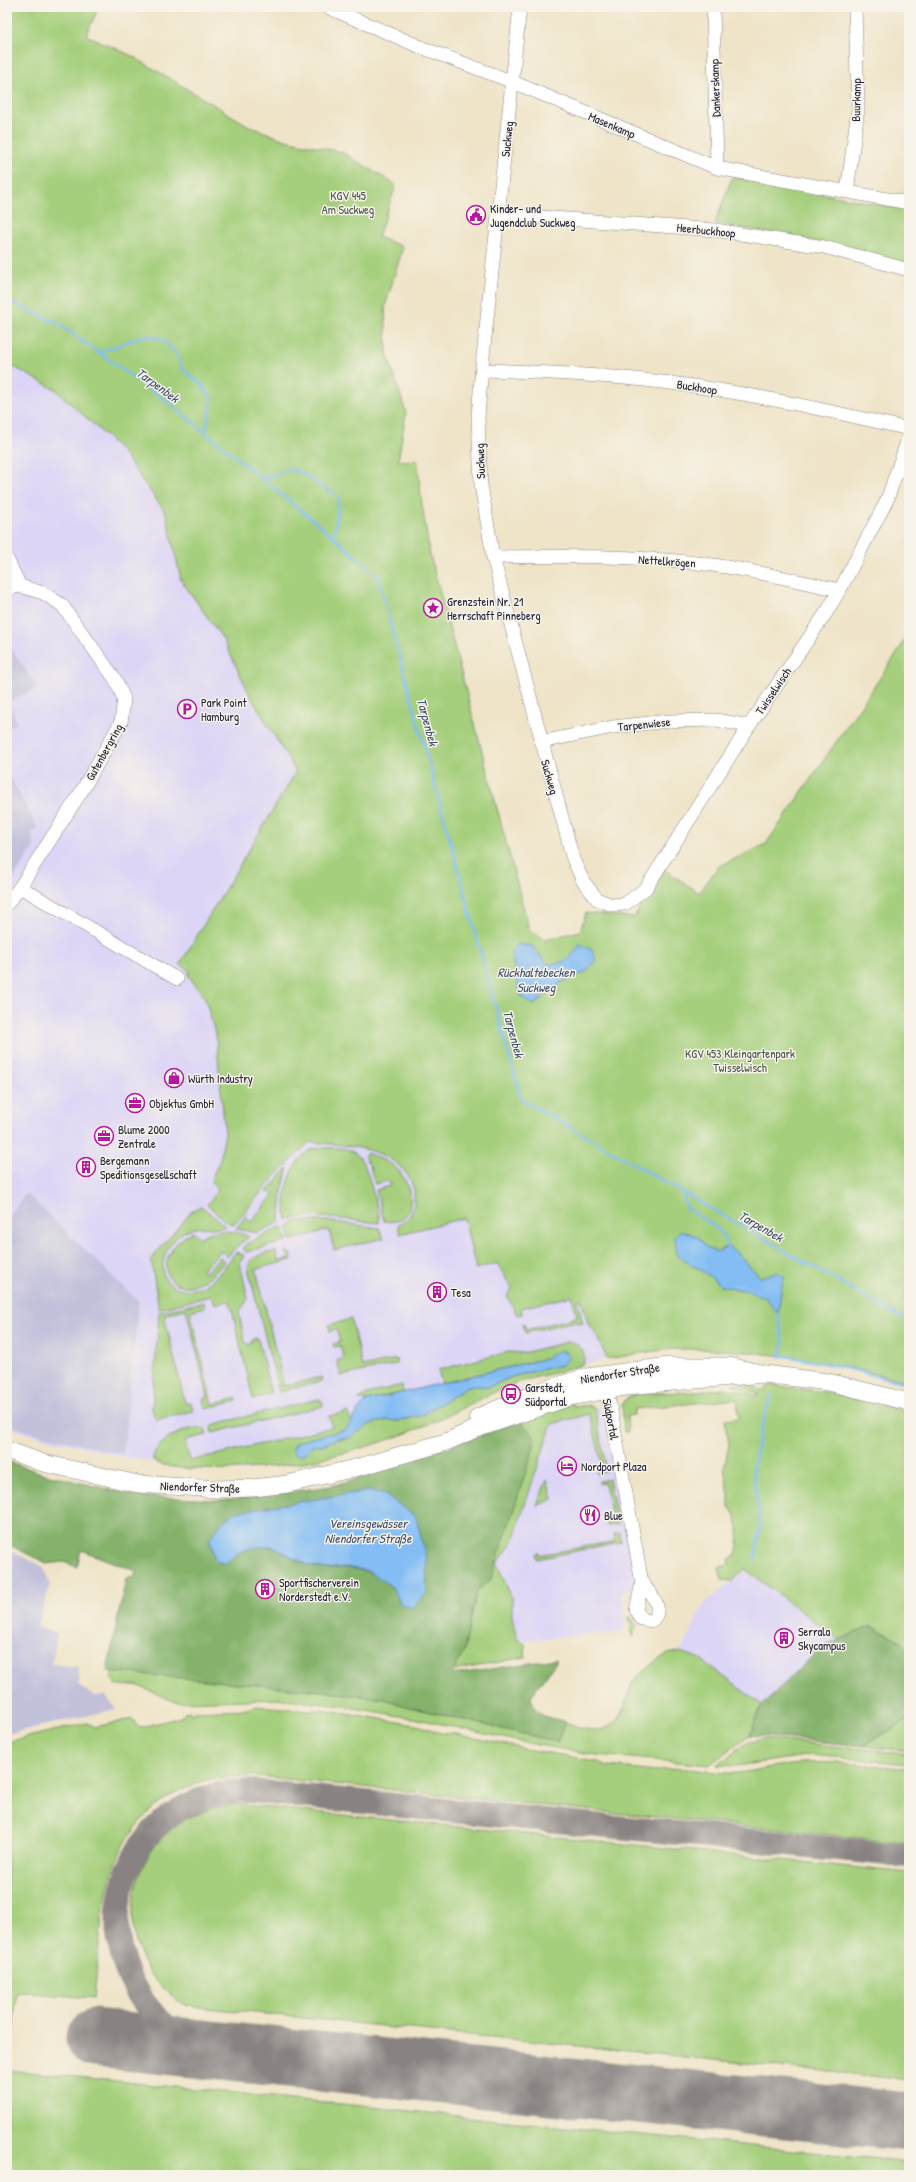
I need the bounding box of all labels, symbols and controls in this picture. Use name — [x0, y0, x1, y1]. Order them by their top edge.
street label: Dankerskamp — [705, 59, 725, 117]
street label: Buurkamp — [847, 78, 865, 122]
street label: Masenkamp — [586, 107, 638, 143]
street label: Suckweg — [497, 120, 517, 158]
park label: KGV 445 Am Suckweg — [322, 187, 374, 218]
place label: Kinder- und Jugendclub Suckweg — [490, 200, 575, 231]
public building icon: Kinder- und Jugendclub Suckweg — [465, 204, 487, 226]
street label: Heerbuckhoop — [676, 218, 736, 242]
water label: Tarpenbek — [132, 363, 184, 408]
street label: Buckhoop — [676, 375, 718, 399]
street label: Suckweg — [471, 443, 489, 479]
street label: Nettelkrögen — [638, 551, 696, 571]
place label: Grenzstein Nr. 21 Herrschaft Pinneberg — [447, 593, 541, 624]
place icon: Grenzstein Nr. 21 Herrschaft Pinneberg — [422, 597, 444, 619]
street label: Twisselwisch — [751, 664, 795, 718]
place label: Park Point Hamburg — [201, 694, 248, 725]
water label: Tarpenbek — [412, 696, 443, 750]
parking icon: Park Point Hamburg — [176, 698, 198, 720]
street label: Tarpenwiese — [617, 713, 671, 735]
street label: Gutenbergring — [81, 720, 127, 784]
street label: Suckweg — [537, 758, 563, 796]
water label: Rückhaltebecken Suckweg — [497, 963, 576, 997]
water label: Tarpenbek — [498, 1008, 529, 1062]
park label: KGV 453 Kleingartenpark Twisselwisch — [685, 1045, 795, 1076]
shop icon: Würth Industry — [163, 1067, 185, 1089]
place label: Würth Industry — [188, 1070, 253, 1087]
office icon: Objektus GmbH — [124, 1092, 146, 1114]
place label: Objektus GmbH — [149, 1095, 214, 1112]
place label: Blume 2000 Zentrale — [118, 1121, 170, 1152]
office icon: Blume 2000 Zentrale — [93, 1125, 115, 1147]
place label: Bergemann Speditionsgesellschaft — [100, 1152, 197, 1183]
building icon: Bergemann Speditionsgesellschaft — [75, 1156, 97, 1178]
water label: Tarpenbek — [735, 1206, 788, 1248]
building icon: Tesa — [426, 1281, 448, 1303]
place label: Tesa — [451, 1284, 471, 1301]
street label: Niendorfer Straße — [579, 1358, 661, 1388]
place label: Garstedt, Südportal — [525, 1379, 567, 1410]
bus stop icon: Garstedt, Südportal — [500, 1383, 522, 1405]
street label: Südportal — [599, 1397, 623, 1442]
hotel icon: Nordport Plaza — [556, 1455, 578, 1477]
place label: Nordport Plaza — [581, 1458, 647, 1475]
street label: Niendorfer Straße — [160, 1477, 240, 1497]
restaurant icon: Blue — [579, 1504, 601, 1526]
place label: Blue — [604, 1507, 623, 1524]
water label: Vereinsgewässer Niendorfer Straße — [325, 1514, 412, 1548]
place label: Sportfischerverein Norderstedt e.V. — [279, 1574, 359, 1605]
building icon: Sportfischerverein Norderstedt e.V. — [254, 1578, 276, 1600]
place label: Serrala Skycampus — [798, 1623, 846, 1654]
building icon: Serrala Skycampus — [773, 1627, 795, 1649]

